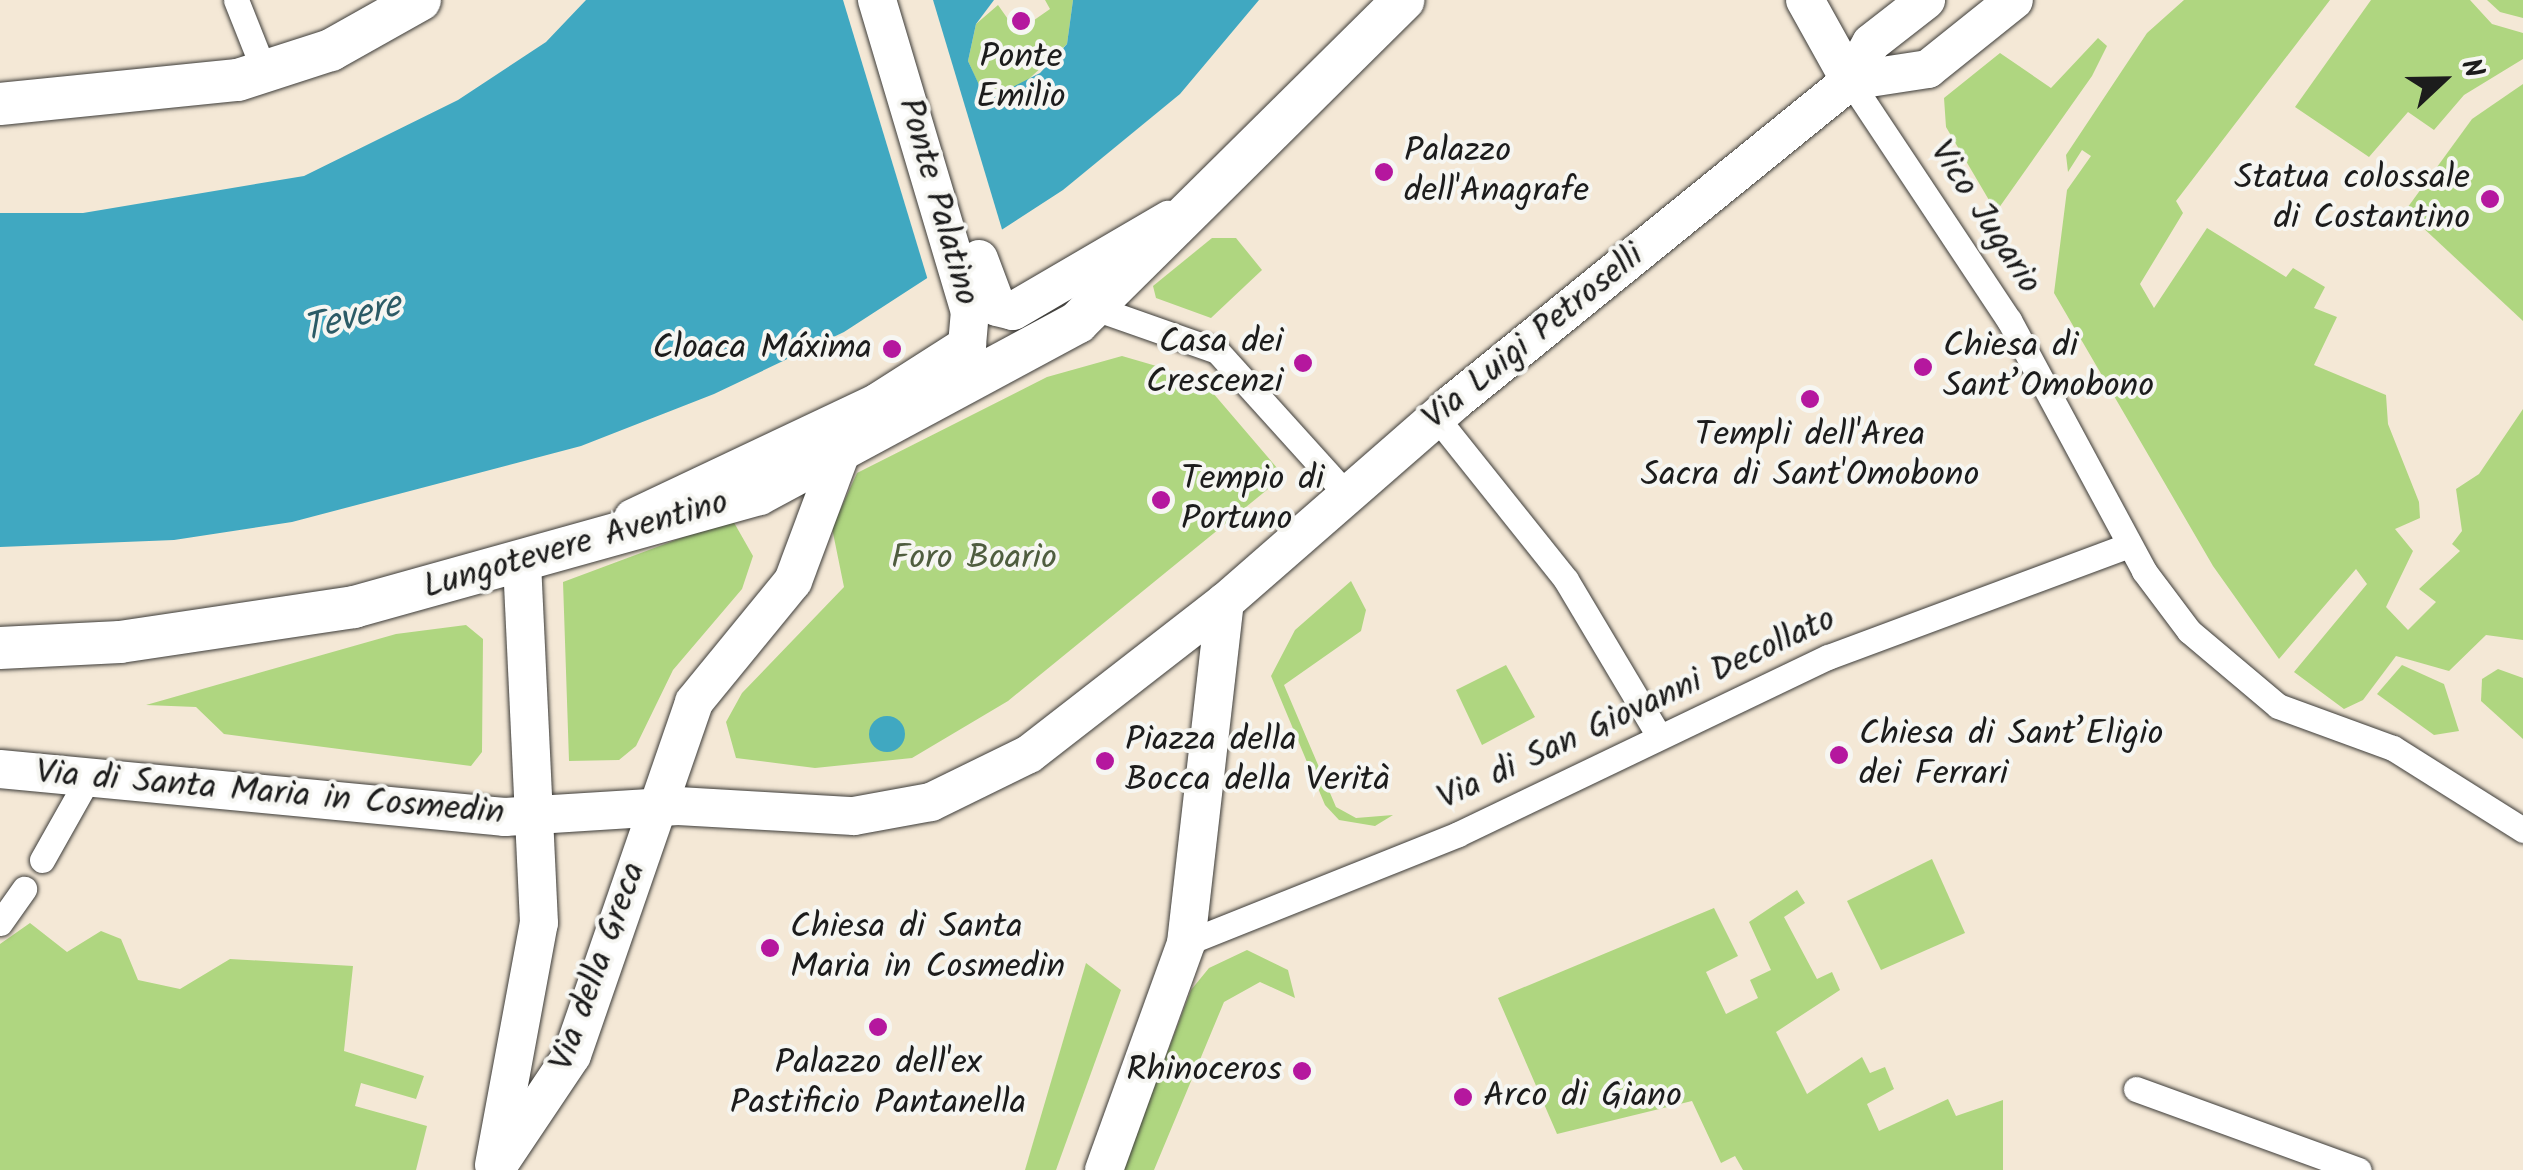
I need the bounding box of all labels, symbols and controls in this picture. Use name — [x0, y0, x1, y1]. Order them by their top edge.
marker: Ponte Emilio — [1010, 10, 1032, 32]
north arrow — [2393, 30, 2493, 130]
place label: Ponte Emilio — [976, 37, 1066, 119]
text: N — [2447, 52, 2495, 85]
street label: Ponte Palatino — [887, 94, 987, 310]
place label: Palazzo dell'Anagrafe — [1404, 131, 1589, 213]
street label: Vico Jugario — [1919, 133, 2049, 303]
place label: Statua colossale di Costantino — [2234, 158, 2470, 240]
marker: Palazzo dell'Anagrafe — [1373, 161, 1395, 183]
marker: Statua colossale di Costantino — [2479, 188, 2501, 210]
street label: Via Luigi Petroselli — [1415, 236, 1653, 440]
water label: Tevere — [298, 283, 406, 355]
place label: Casa dei Crescenzi — [1146, 322, 1283, 404]
place label: Chiesa di Sant’Omobono — [1943, 326, 2154, 408]
place label: Cloaca Máxima — [652, 328, 872, 370]
marker: Cloaca Máxima — [881, 338, 903, 360]
marker: Casa dei Crescenzi — [1292, 352, 1314, 374]
marker: Chiesa di Sant’Omobono — [1912, 356, 1934, 378]
marker: Templi dell'Area Sacra di Sant'Omobono — [1799, 388, 1821, 410]
place label: Templi dell'Area Sacra di Sant'Omobono — [1641, 415, 1979, 497]
place label: Tempio di Portuno — [1181, 459, 1324, 541]
street label: Lungotevere Aventino — [419, 482, 733, 610]
marker: Tempio di Portuno — [1150, 489, 1172, 511]
park label: Foro Boario — [891, 538, 1057, 580]
street label: Via di San Giovanni Decollato — [1431, 599, 1843, 821]
place label: Chiesa di Sant’Eligio dei Ferrari — [1859, 714, 2163, 796]
place label: Piazza della Bocca della Verità — [1125, 720, 1390, 802]
marker: Chiesa di Sant’Eligio dei Ferrari — [1828, 744, 1850, 766]
marker: Piazza della Bocca della Verità — [1094, 750, 1116, 772]
street label: Via di Santa Maria in Cosmedin — [34, 753, 506, 835]
street label: Via della Greca — [542, 857, 656, 1077]
place label: Chiesa di Santa Maria in Cosmedin — [790, 907, 1065, 989]
marker: Chiesa di Santa Maria in Cosmedin — [759, 937, 781, 959]
marker: Palazzo dell'ex Pastificio Pantanella — [867, 1016, 889, 1038]
place label: Palazzo dell'ex Pastificio Pantanella — [730, 1043, 1026, 1125]
place label: Rhinoceros — [1126, 1050, 1282, 1092]
marker: Rhinoceros — [1291, 1060, 1313, 1082]
place label: Arco di Giano — [1483, 1076, 1682, 1118]
marker: Arco di Giano — [1452, 1086, 1474, 1108]

